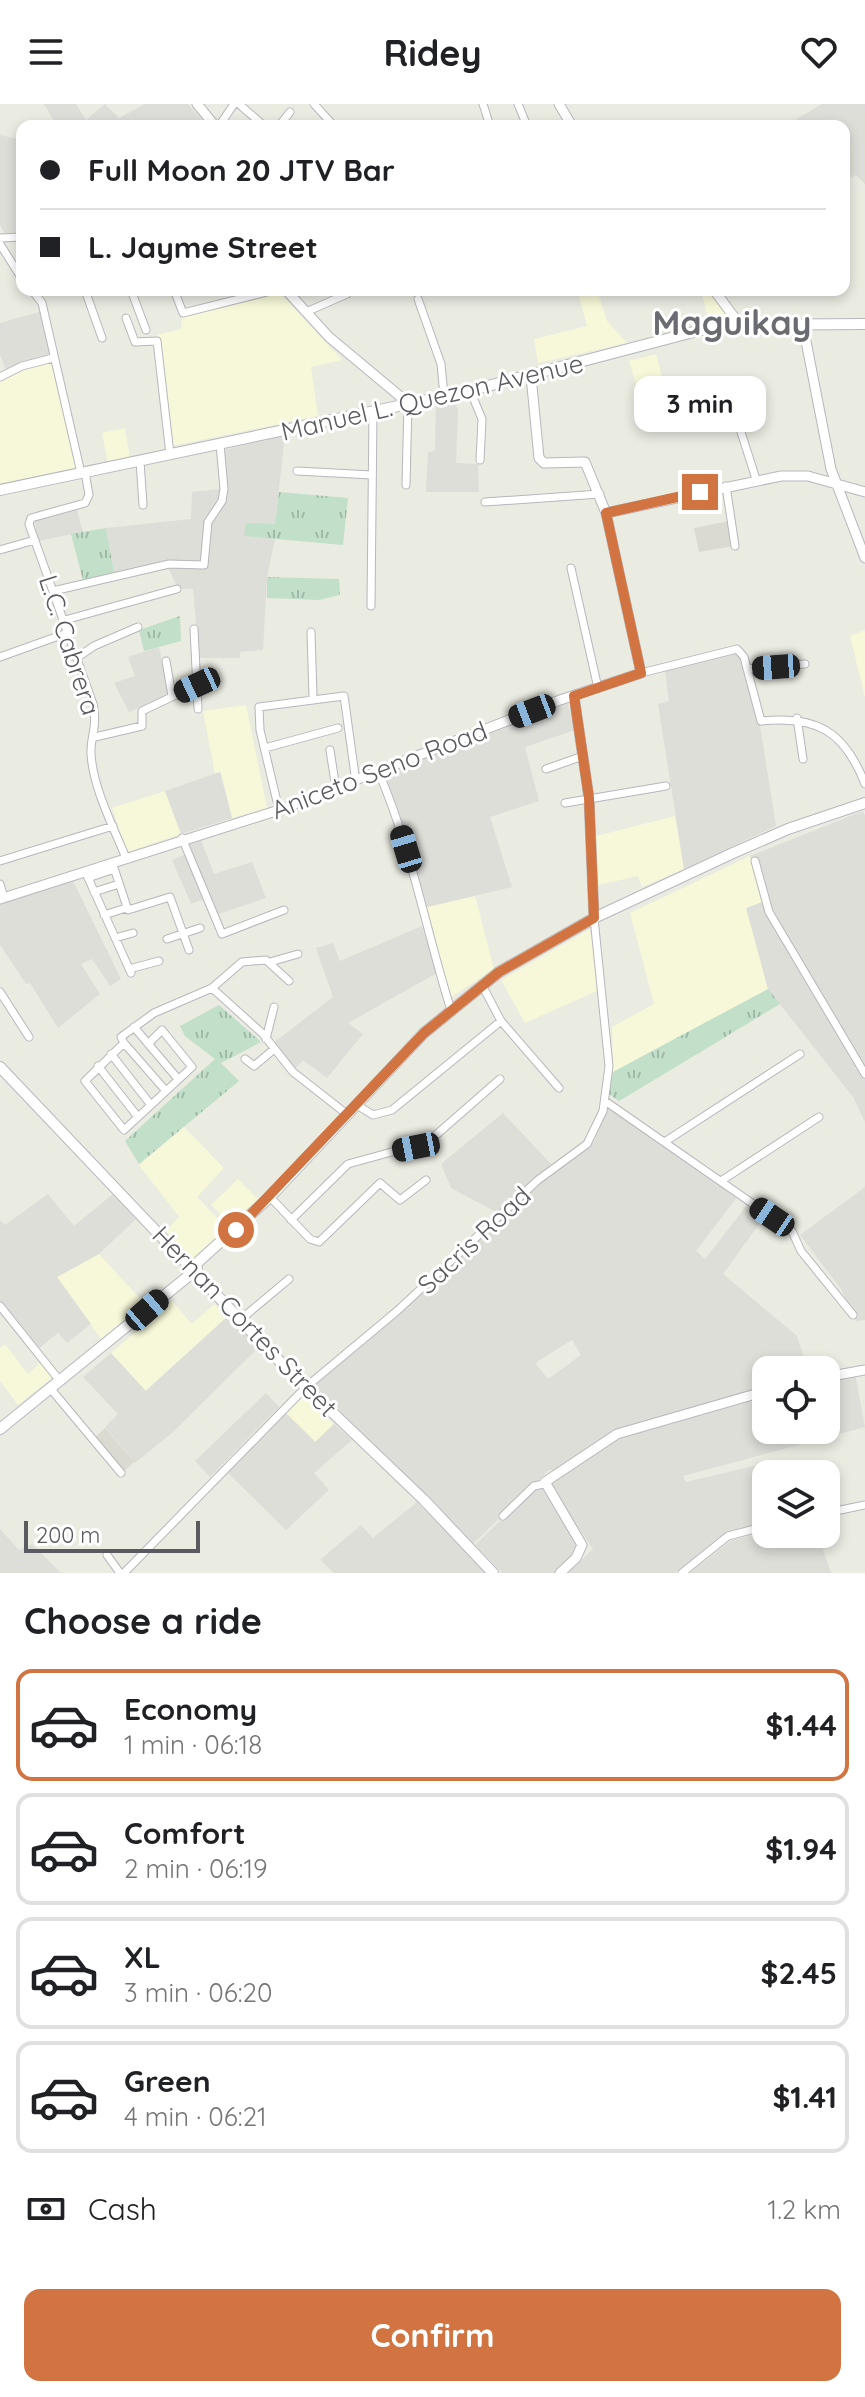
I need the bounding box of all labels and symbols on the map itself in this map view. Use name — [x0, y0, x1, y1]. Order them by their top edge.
district label: Maguikay — [652, 301, 812, 344]
street label: Manuel L. Quezon Avenue — [278, 346, 586, 448]
callout: 3 min — [634, 376, 766, 432]
route end — [682, 474, 718, 510]
street label: L.C. Cabrera — [32, 571, 108, 719]
car — [751, 653, 801, 681]
car — [170, 664, 224, 706]
car — [505, 691, 559, 731]
street label: Aniceto Seno Road — [266, 714, 492, 826]
car — [388, 823, 424, 875]
car — [390, 1131, 442, 1163]
street label: Sacris Road — [410, 1179, 538, 1301]
car — [745, 1194, 799, 1240]
route start — [218, 1212, 254, 1248]
street label: Hernan Cortes Street — [145, 1219, 345, 1423]
car — [121, 1285, 173, 1335]
scale bar — [24, 1517, 200, 1553]

